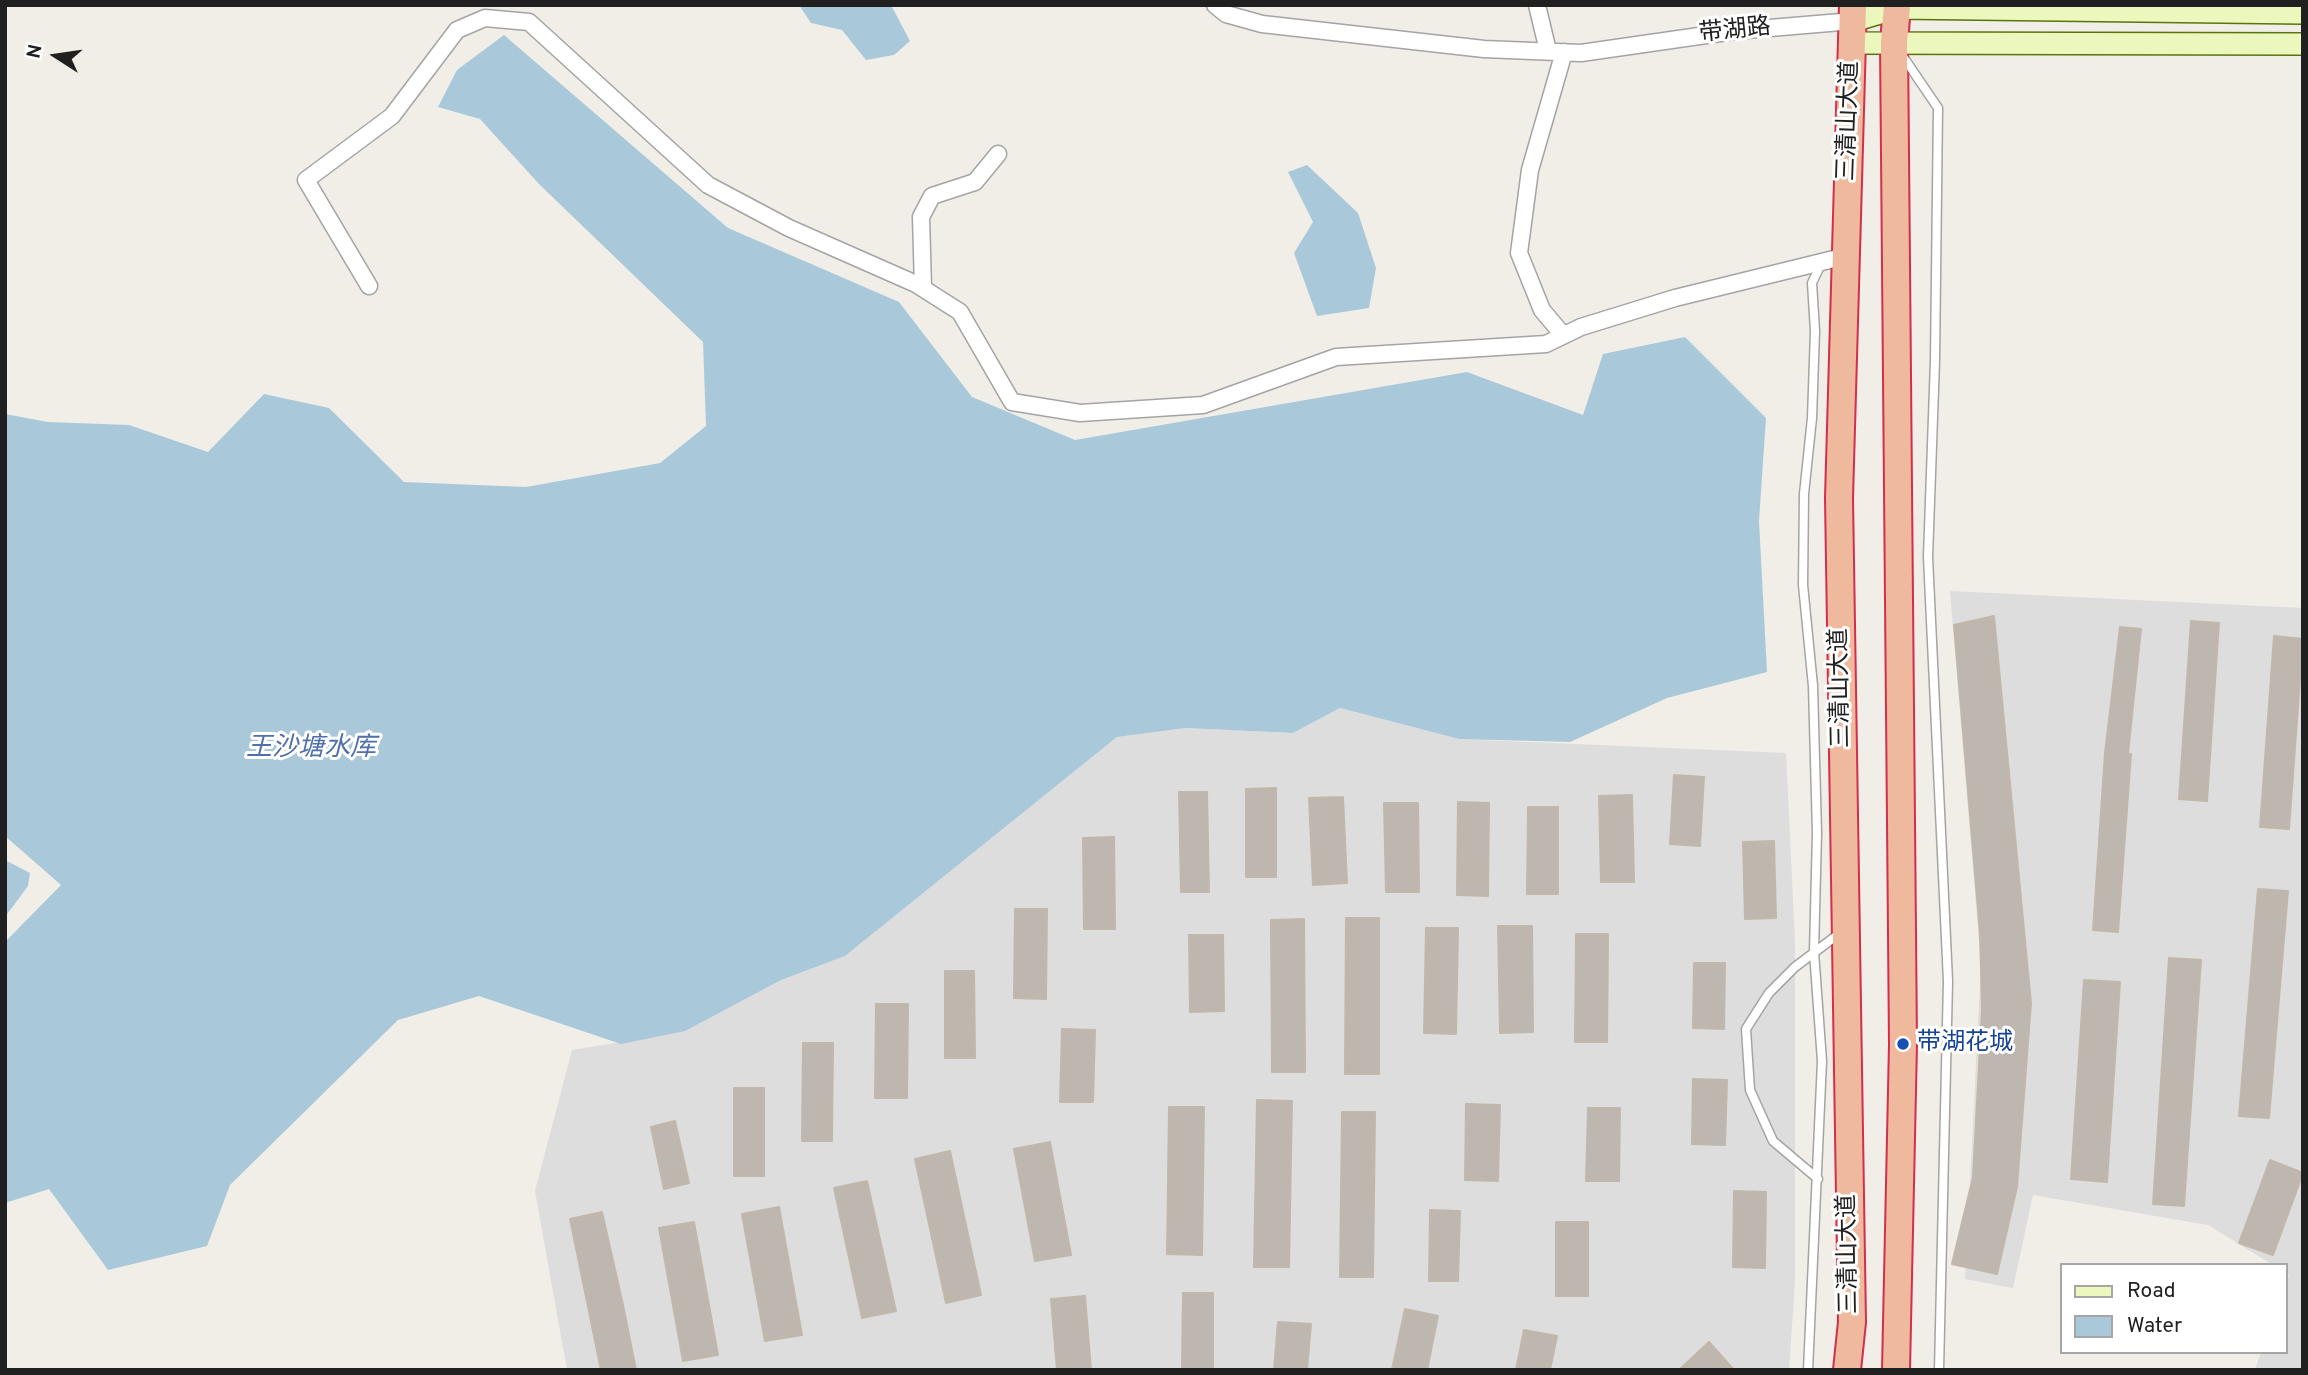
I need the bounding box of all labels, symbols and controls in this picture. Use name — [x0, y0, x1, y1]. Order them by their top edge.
street label: 带湖路 — [1698, 14, 1772, 50]
north arrow — [21, 21, 91, 91]
text: N — [22, 42, 49, 61]
street label: 三清山大道 — [1834, 61, 1866, 181]
street label: 三清山大道 — [1827, 628, 1857, 748]
water label: 王沙塘水库 — [246, 734, 376, 766]
place label: 带湖花城 — [1917, 1030, 2013, 1058]
marker: 带湖花城 — [1895, 1036, 1911, 1052]
street label: 三清山大道 — [1835, 1194, 1865, 1314]
legend — [2060, 1263, 2287, 1354]
text: Road — [2127, 1278, 2176, 1305]
text: Water — [2127, 1313, 2182, 1340]

